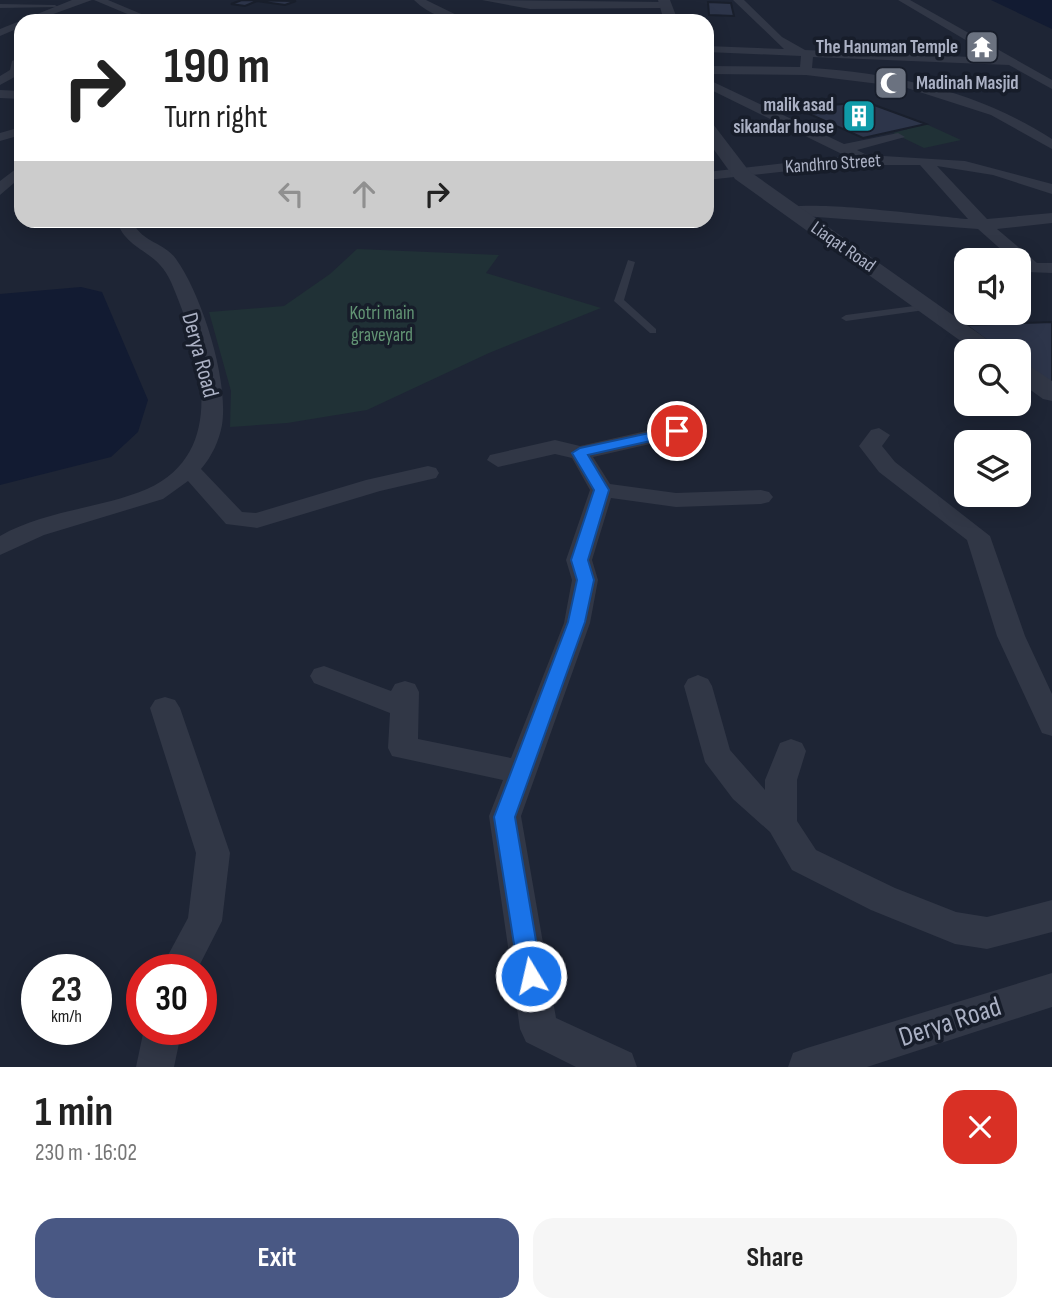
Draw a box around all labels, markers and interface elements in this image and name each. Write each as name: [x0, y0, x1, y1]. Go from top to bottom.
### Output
temple icon: The Hanuman Temple: [963, 28, 1001, 66]
place label: The Hanuman Temple: [816, 36, 958, 59]
text: 190 m: [164, 38, 270, 97]
icon: right: [49, 42, 140, 133]
mosque icon: Madinah Masjid: [872, 64, 910, 102]
place label: Madinah Masjid: [916, 72, 1019, 95]
place label: malik asad sikandar house: [733, 94, 834, 139]
building icon: malik asad sikandar house: [840, 97, 878, 135]
text: Turn right: [164, 98, 268, 137]
street label: Kandhro Street: [784, 149, 882, 179]
icon: left: [272, 175, 310, 213]
icon: ahead: [345, 175, 383, 213]
icon: right: [418, 175, 456, 213]
street label: Liaqat Road: [806, 216, 880, 278]
map controls: [954, 248, 1031, 507]
button: sound: [954, 248, 1031, 325]
park label: Kotri main graveyard: [349, 302, 415, 347]
street label: Derya Road: [175, 309, 225, 401]
button: search: [954, 339, 1031, 416]
pin: [647, 401, 707, 461]
icon: arrive: [658, 412, 696, 450]
button: layers: [954, 430, 1031, 507]
position arrow: [494, 939, 568, 1013]
speed limit sign: 30: [126, 954, 217, 1045]
text: 23: [51, 969, 82, 1012]
street label: Derya Road: [895, 990, 1005, 1054]
text: km/h: [51, 1006, 82, 1027]
text: 1 min: [35, 1087, 113, 1138]
button: close: [943, 1090, 1017, 1164]
text: 230 m · 16:02: [35, 1139, 137, 1167]
button: Exit: [35, 1218, 519, 1298]
button: Share: [533, 1218, 1017, 1298]

